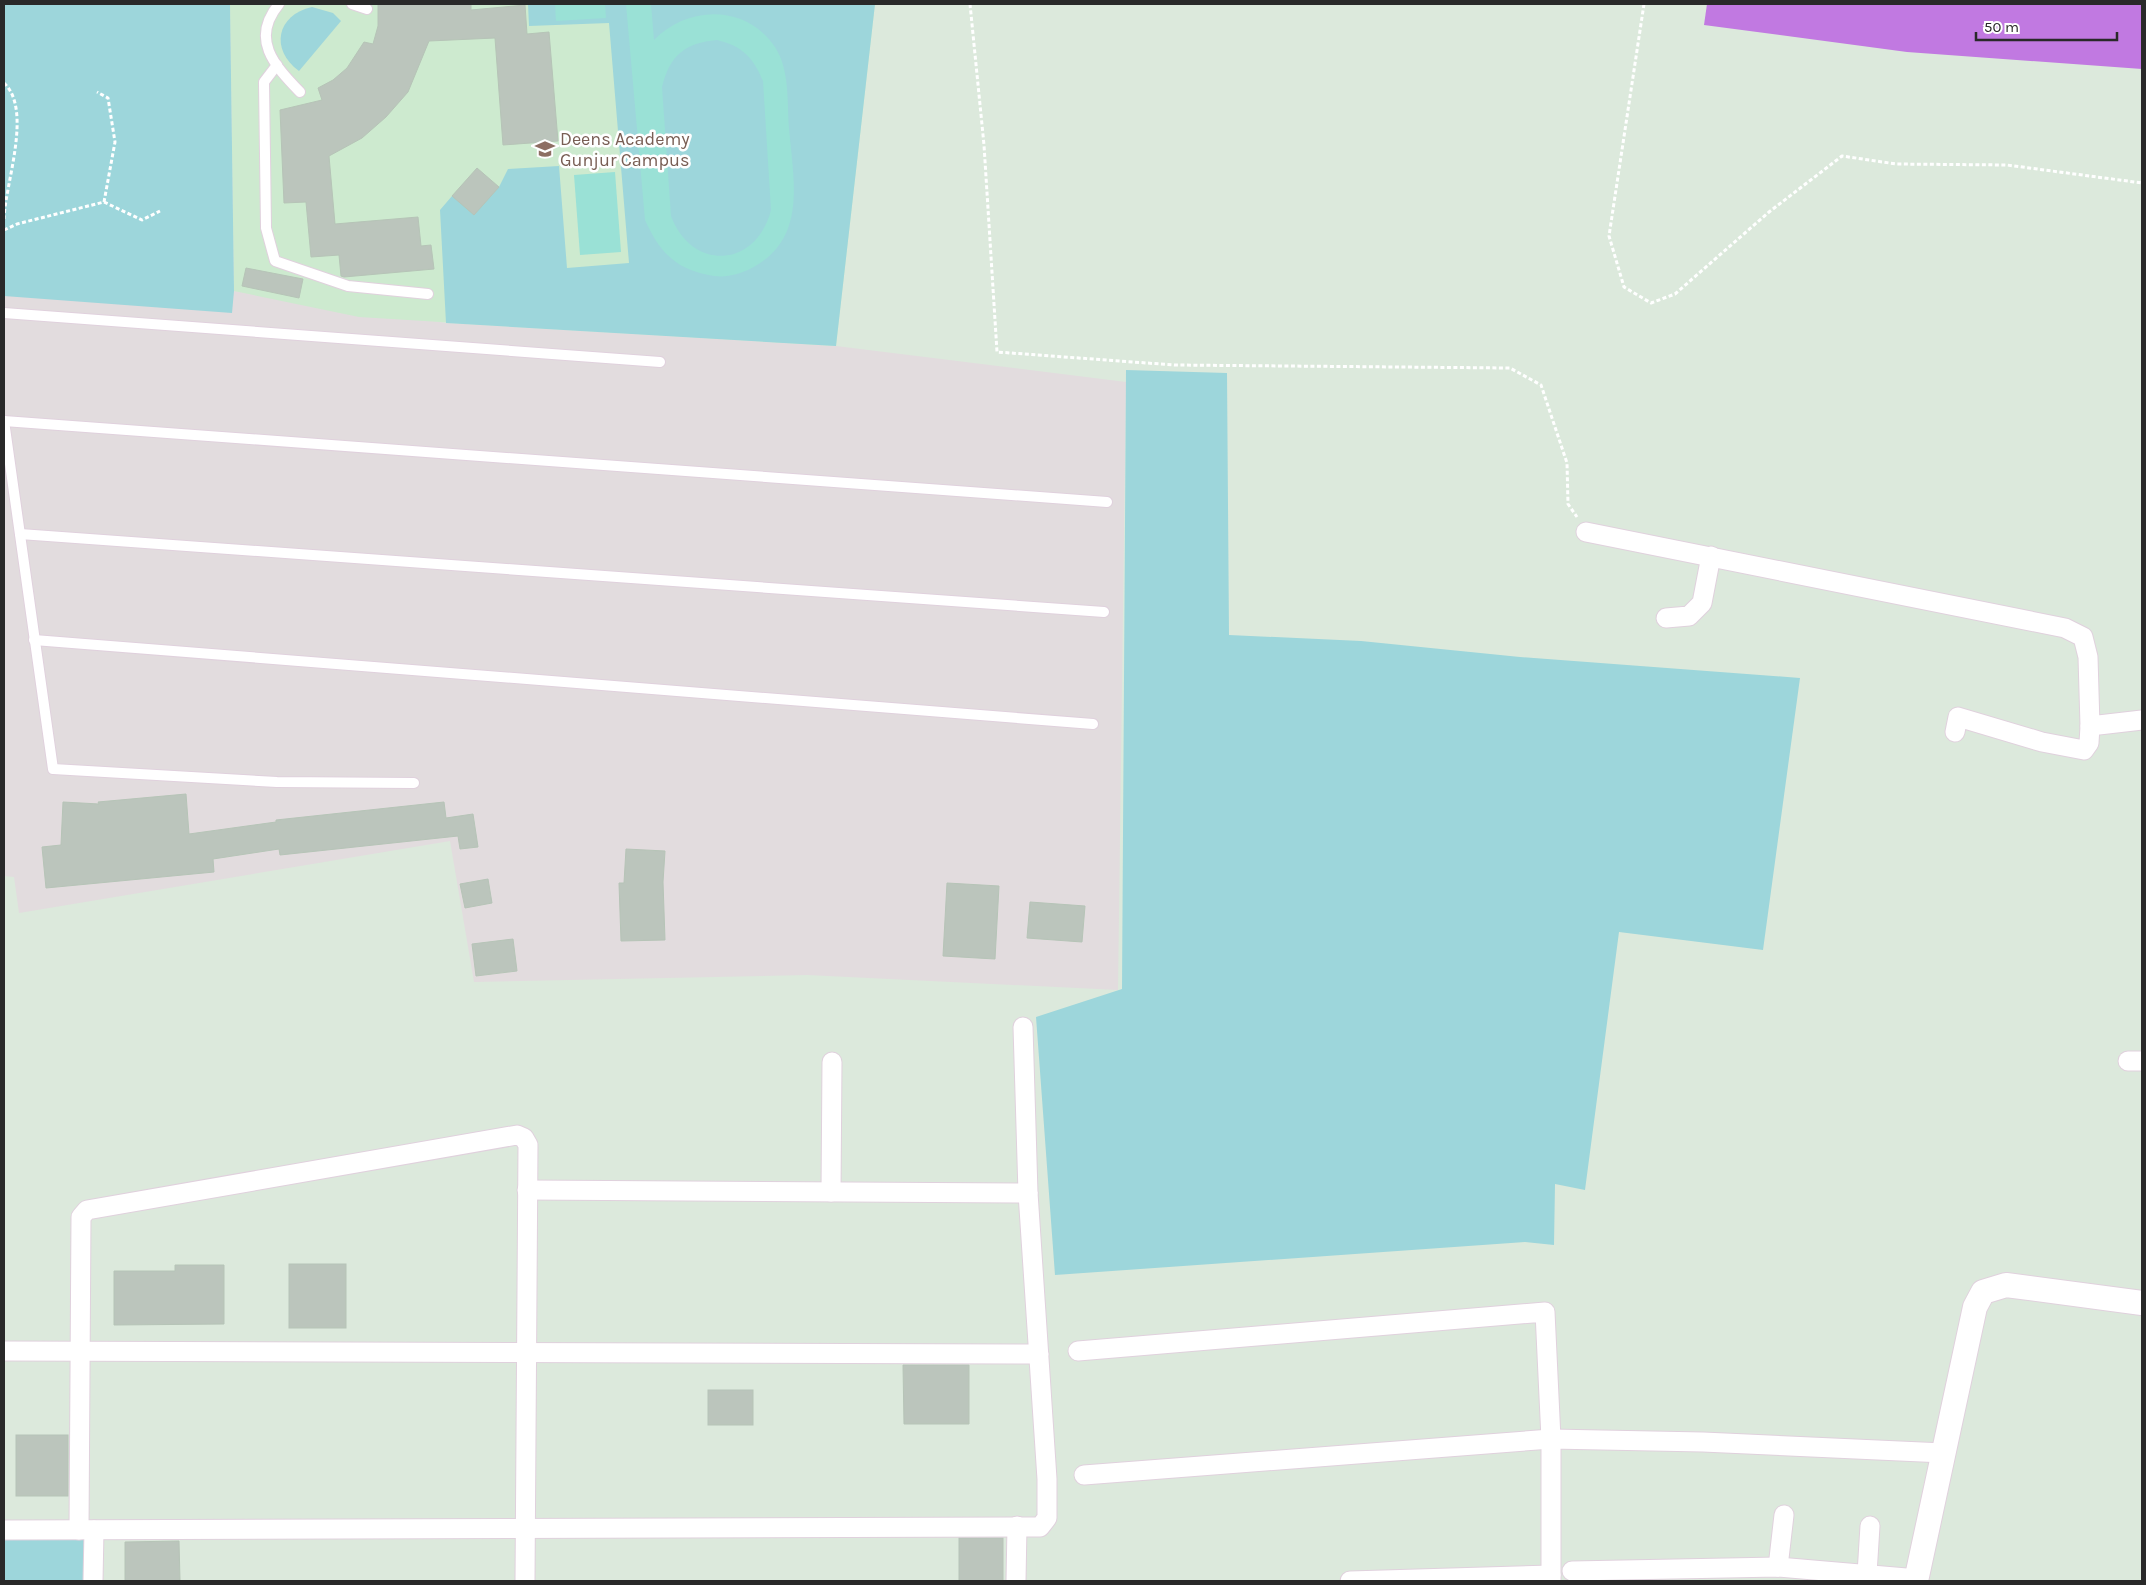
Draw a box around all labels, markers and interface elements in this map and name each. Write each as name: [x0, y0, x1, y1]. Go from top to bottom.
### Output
scale bar: [1976, 10, 2117, 42]
text: 50 m: [1984, 18, 2019, 36]
place label: Deens Academy Gunjur Campus: [560, 128, 690, 171]
school or university icon: Deens Academy Gunjur Campus: [534, 138, 556, 160]

